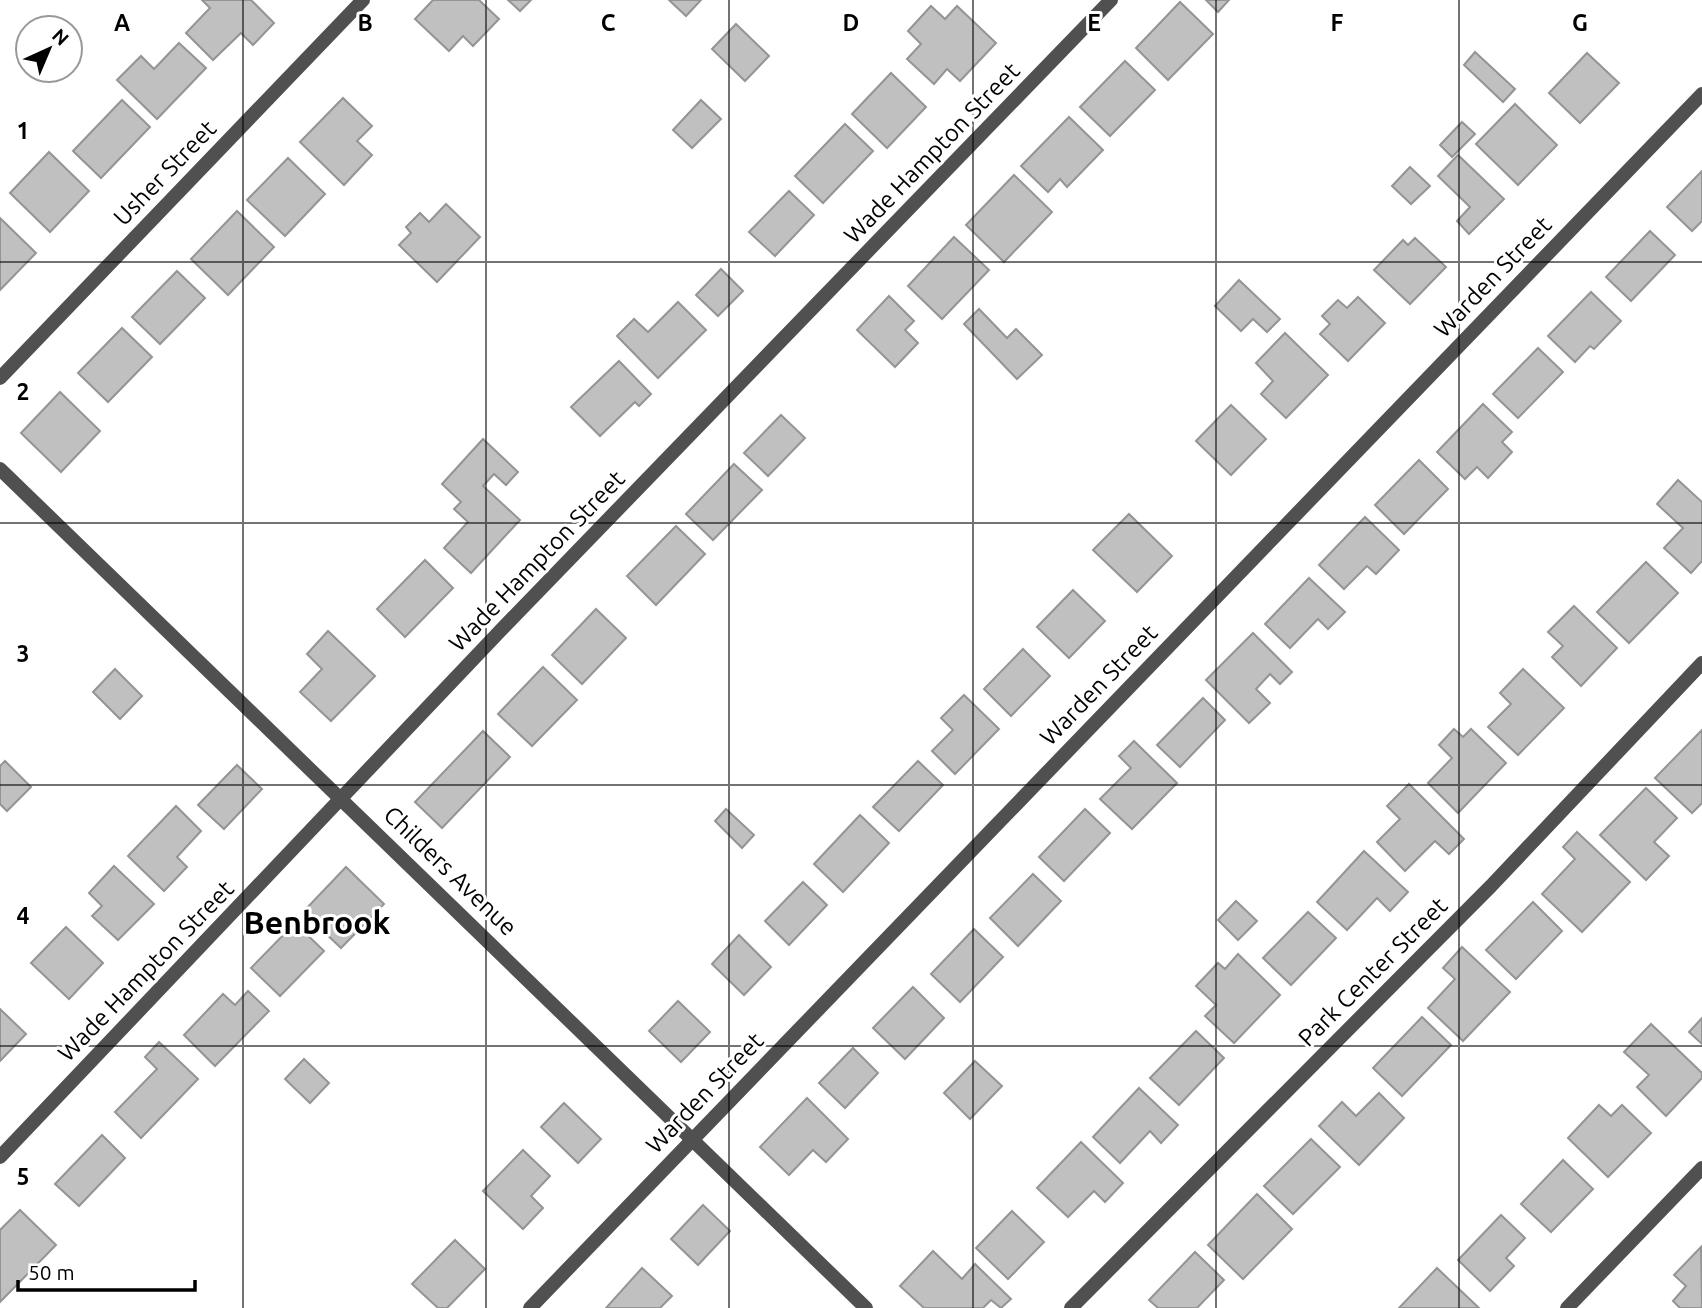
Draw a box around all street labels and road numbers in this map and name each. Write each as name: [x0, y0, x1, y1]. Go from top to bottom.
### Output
street label: Wade Hampton Street: [838, 56, 1025, 248]
street label: Usher Street: [108, 114, 222, 231]
street label: Warden Street: [1429, 211, 1557, 342]
street label: Wade Hampton Street: [443, 464, 630, 656]
street label: Warden Street: [1035, 619, 1163, 750]
street label: Childers Avenue: [378, 801, 522, 941]
street label: Wade Hampton Street: [52, 874, 239, 1066]
street label: Park Center Street: [1293, 891, 1453, 1052]
street label: Warden Street: [641, 1027, 769, 1158]

